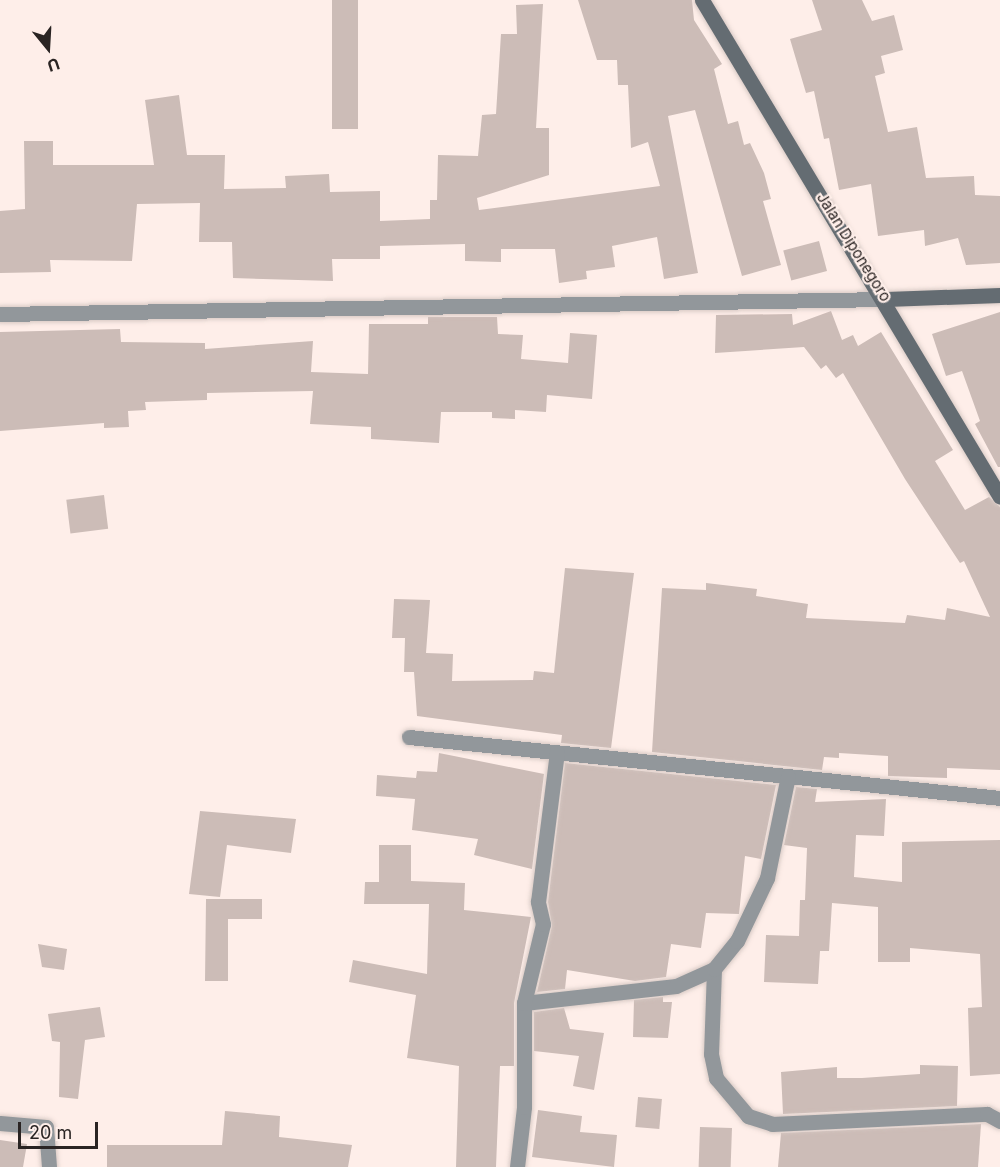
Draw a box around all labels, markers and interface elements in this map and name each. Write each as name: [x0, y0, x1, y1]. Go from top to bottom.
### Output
north arrow: [18, 18, 78, 78]
text: U: [45, 54, 62, 76]
street label: Jalan Diponegoro: [813, 189, 895, 305]
scale bar: [21, 1110, 100, 1148]
text: 20 m: [29, 1122, 72, 1143]

